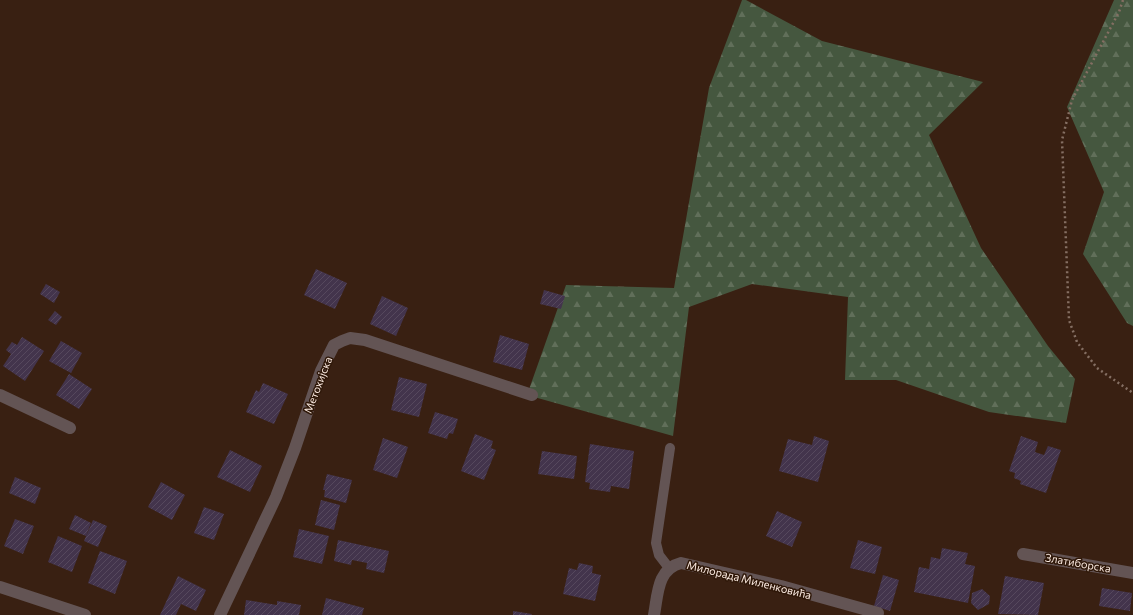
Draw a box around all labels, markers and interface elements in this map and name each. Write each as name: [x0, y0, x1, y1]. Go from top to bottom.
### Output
street label: Метохијска: [301, 355, 334, 415]
street label: Златиборска: [1044, 550, 1112, 575]
street label: Милорада Миленковића: [686, 558, 813, 601]

